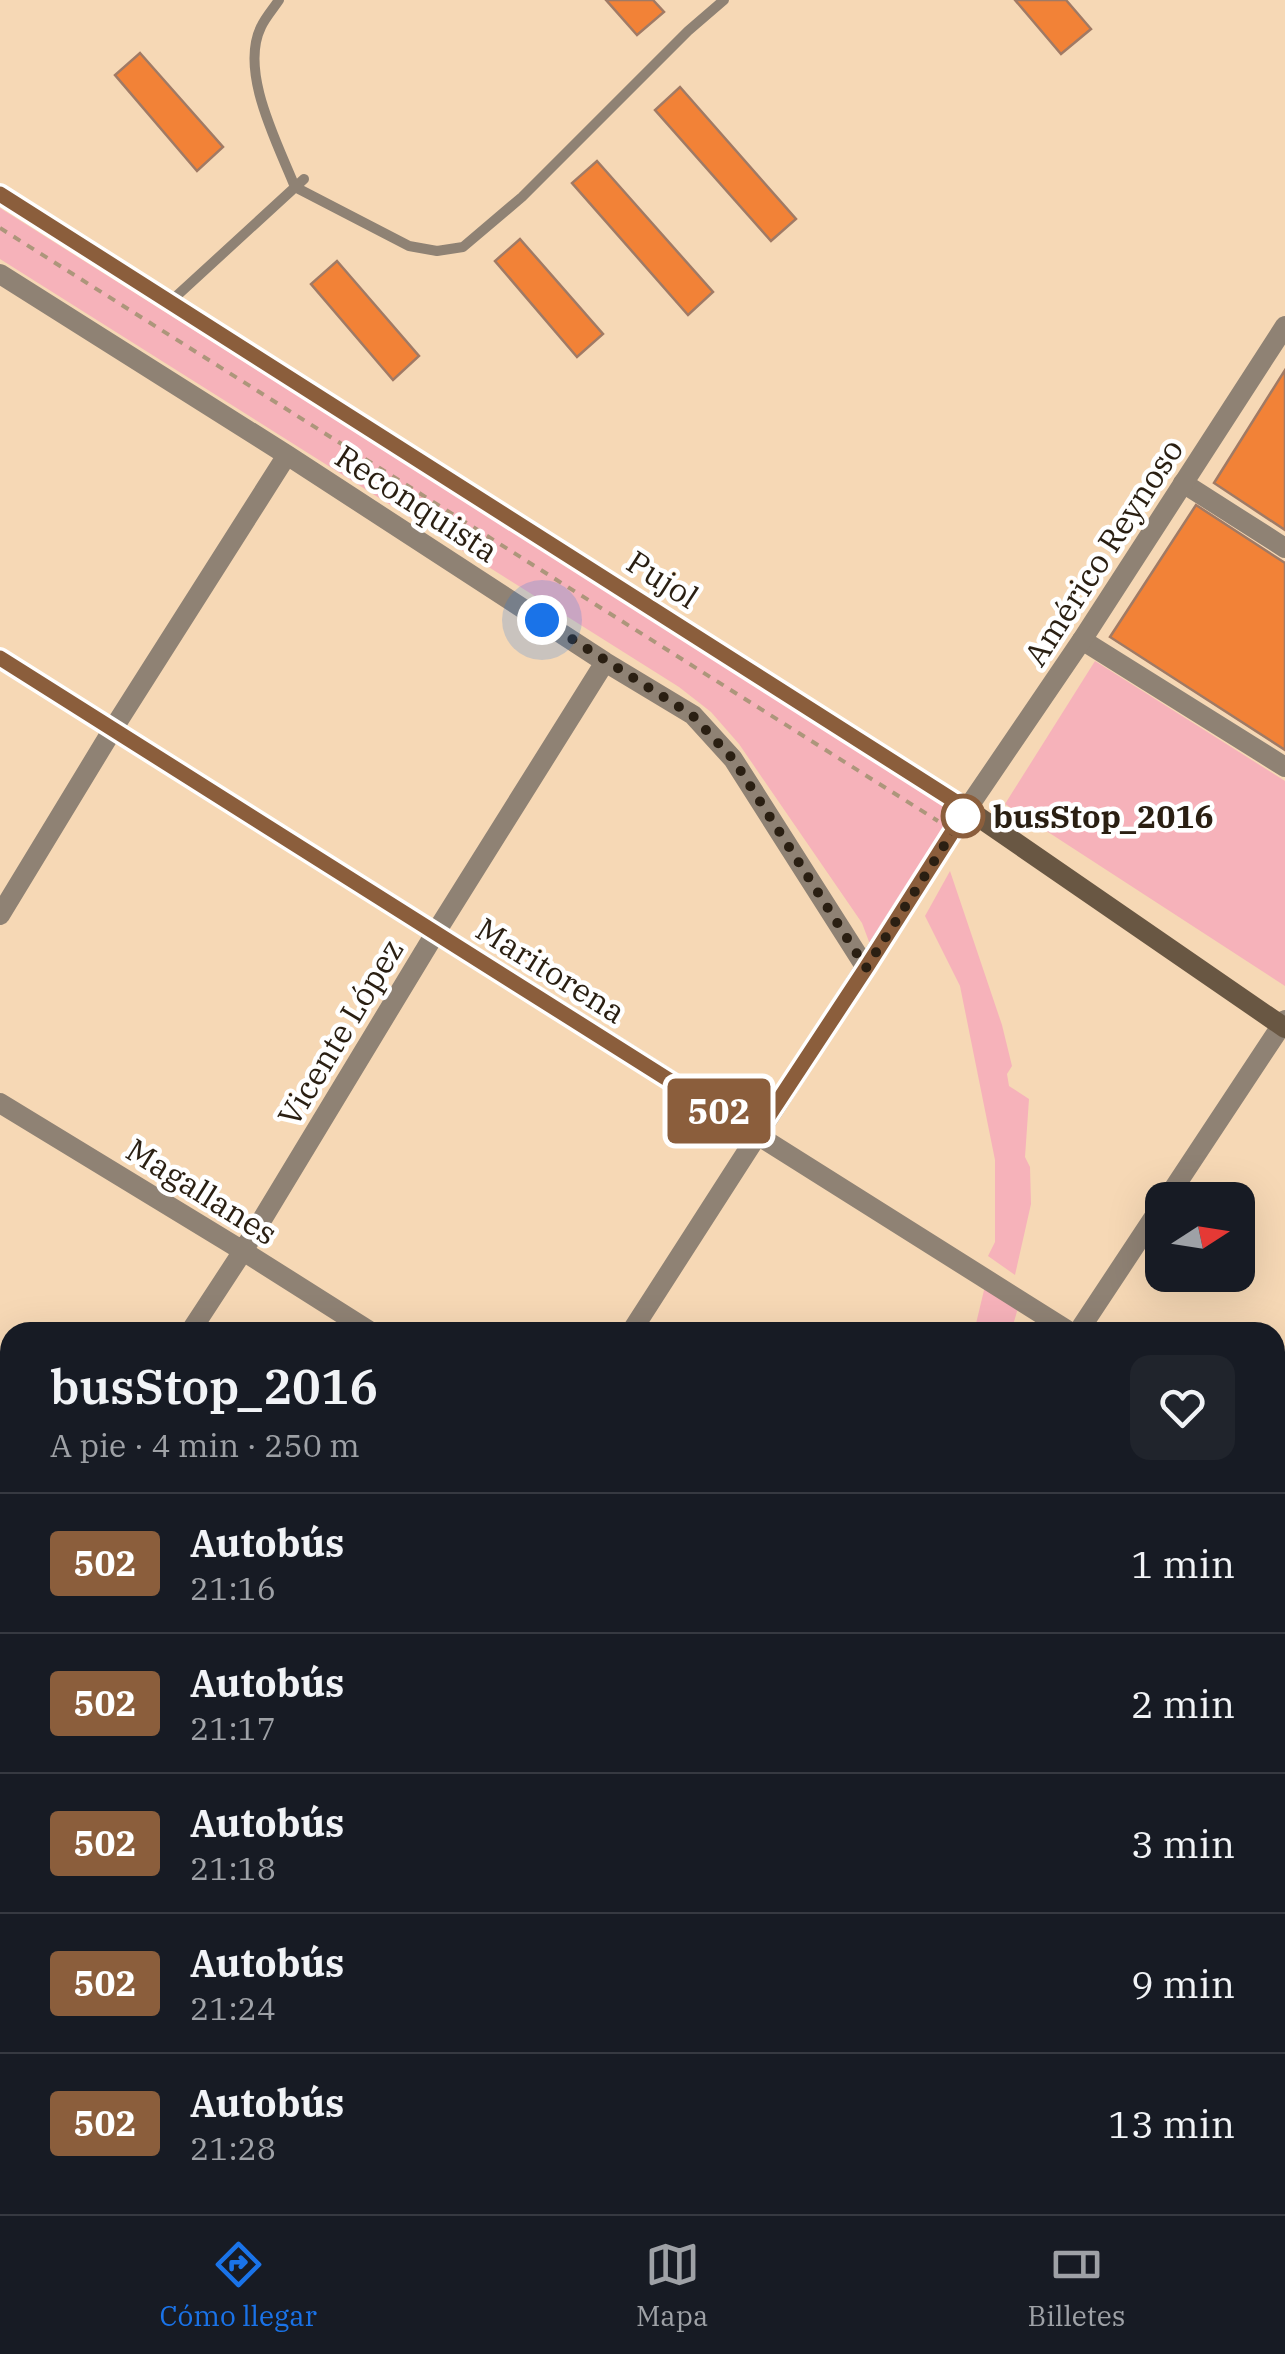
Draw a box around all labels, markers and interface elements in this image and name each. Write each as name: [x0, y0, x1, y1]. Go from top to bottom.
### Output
street label: Américo Reynoso: [1014, 430, 1192, 674]
street label: Reconquista: [328, 435, 506, 571]
street label: Pujol: [619, 540, 707, 618]
your location: [517, 595, 567, 645]
marker: busStop_2016: [942, 795, 984, 837]
place label: busStop_2016: [993, 795, 1214, 837]
street label: Maritorena: [469, 908, 633, 1032]
street label: Vicente López: [268, 931, 412, 1133]
line badge: 502: [662, 1078, 776, 1144]
text: 502: [687, 1088, 751, 1134]
street label: Magallanes: [119, 1128, 285, 1254]
north arrow: [1145, 1182, 1255, 1292]
map controls: [1145, 1182, 1255, 1292]
text: busStop_2016: [50, 1355, 378, 1417]
button: heart: [1130, 1355, 1235, 1460]
text: A pie · 4 min · 250 m: [50, 1424, 360, 1466]
text: Autobús: [190, 1518, 344, 1567]
text: 1 min: [1131, 1539, 1235, 1588]
text: 502: [73, 1540, 137, 1586]
text: 21:16: [190, 1567, 276, 1609]
text: Autobús: [190, 1658, 344, 1707]
text: 2 min: [1131, 1679, 1235, 1728]
text: 502: [73, 1680, 137, 1726]
text: 21:17: [190, 1707, 276, 1749]
text: Autobús: [190, 1798, 344, 1847]
text: 3 min: [1131, 1819, 1235, 1868]
text: 502: [73, 1820, 137, 1866]
text: 21:18: [190, 1847, 276, 1889]
text: Autobús: [190, 1938, 344, 1987]
text: 9 min: [1131, 1959, 1235, 2008]
text: 502: [73, 1960, 137, 2006]
text: 21:24: [190, 1987, 276, 2029]
text: Autobús: [190, 2078, 344, 2127]
text: 13 min: [1108, 2099, 1235, 2148]
text: 502: [73, 2100, 137, 2146]
text: 21:28: [190, 2127, 276, 2169]
tab: Cómo llegar: [160, 2237, 317, 2334]
tab: Mapa: [636, 2237, 708, 2334]
tab: Billetes: [1027, 2237, 1125, 2334]

